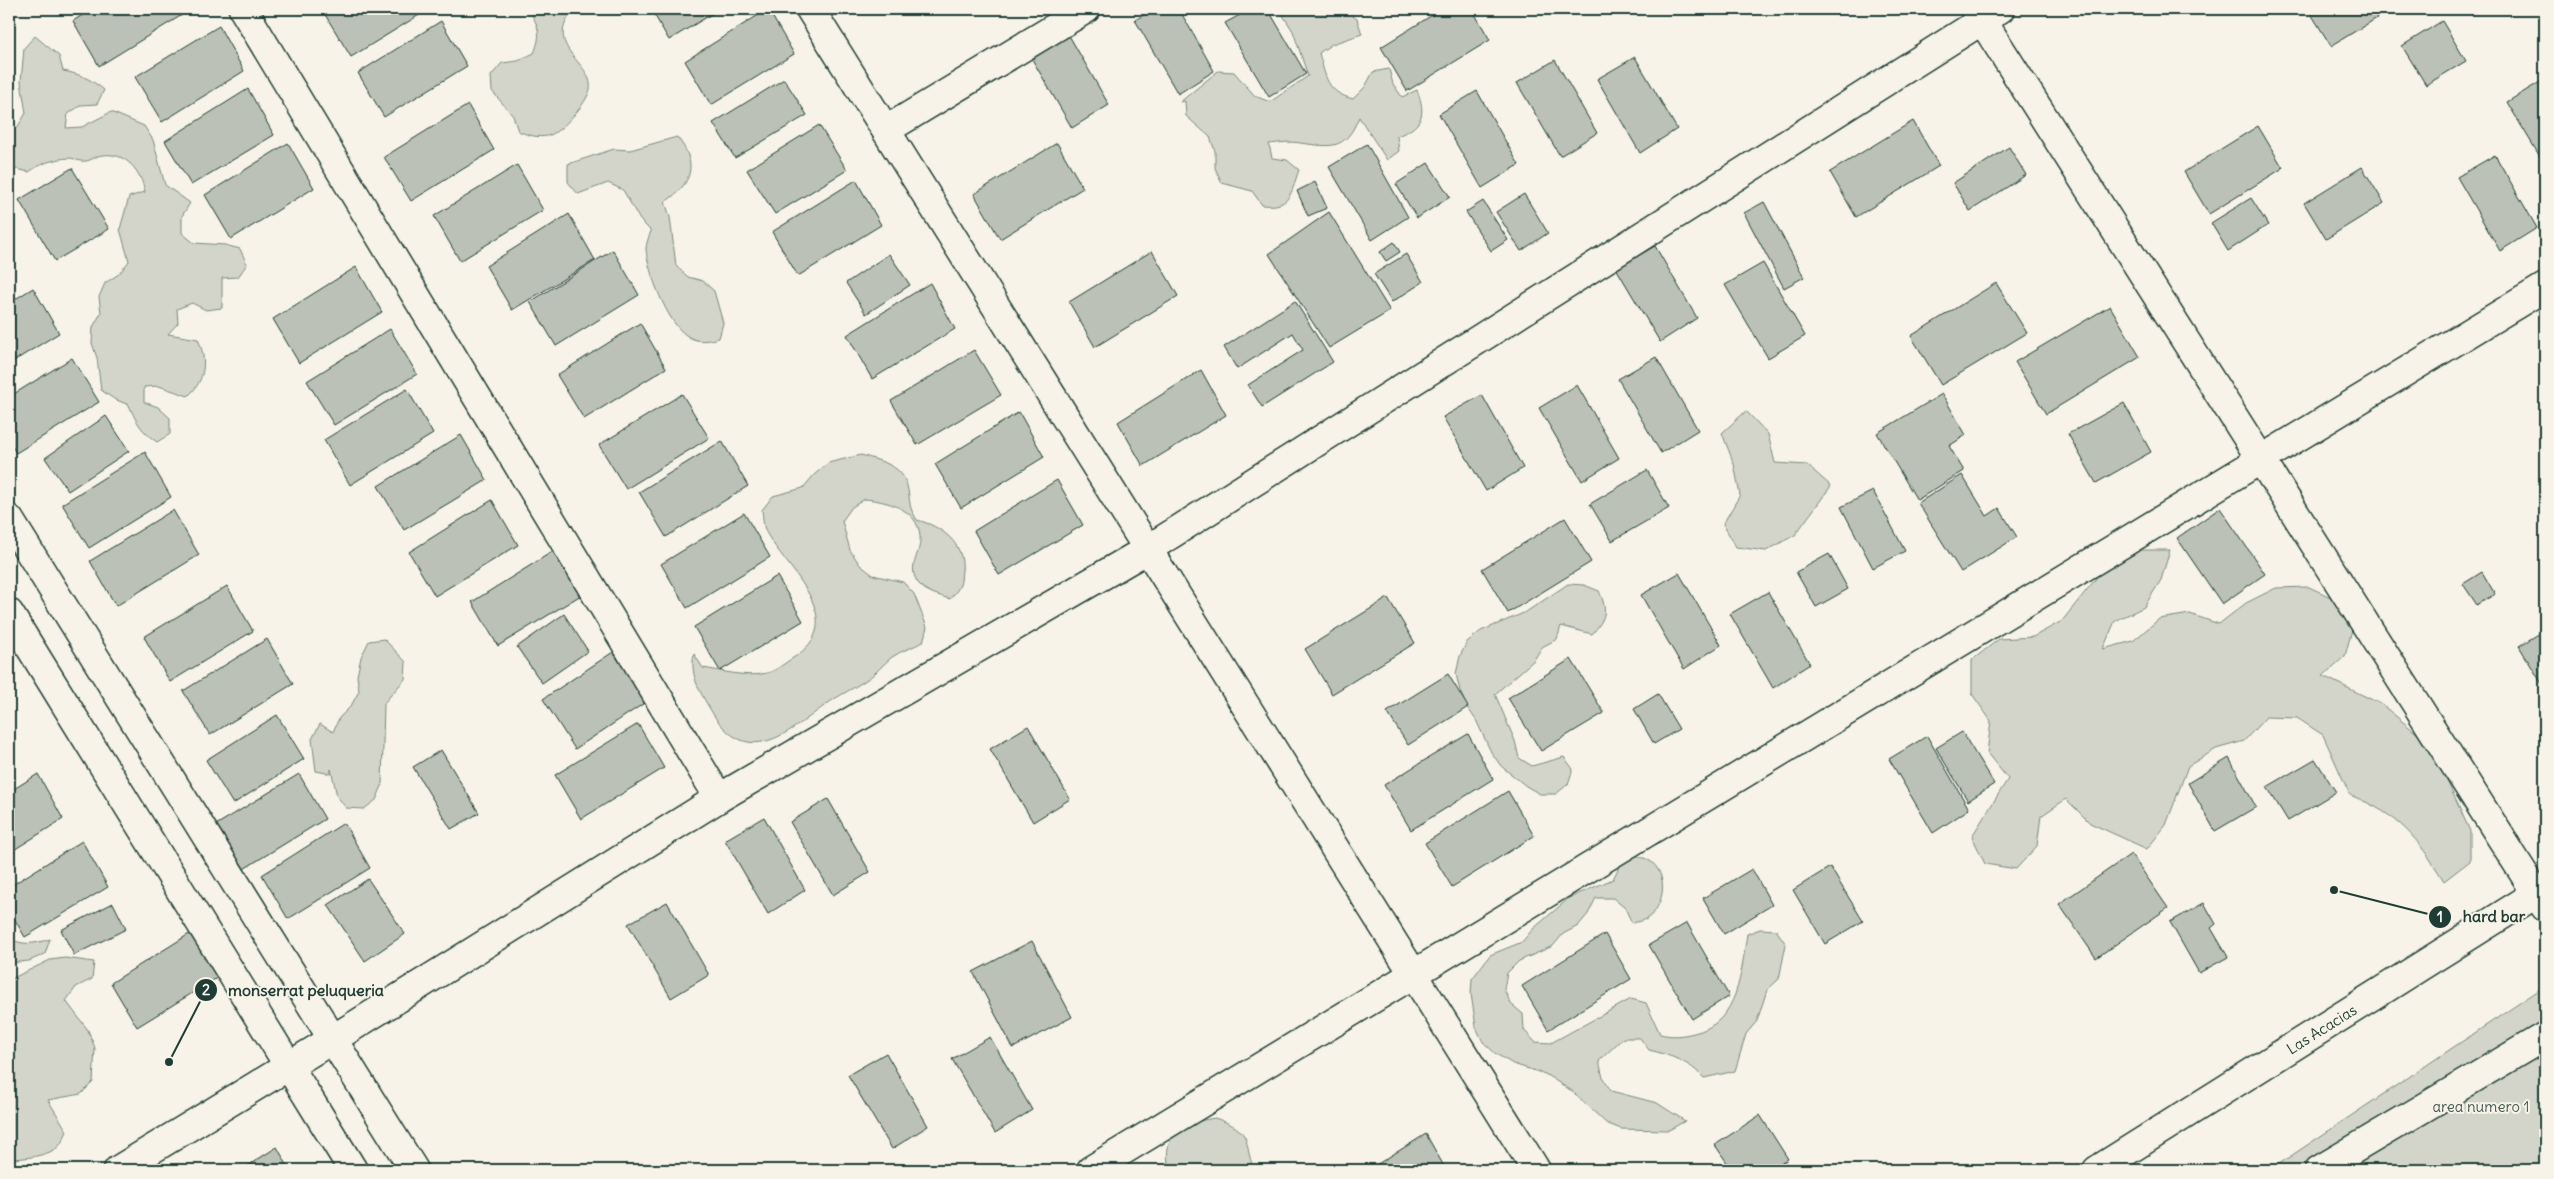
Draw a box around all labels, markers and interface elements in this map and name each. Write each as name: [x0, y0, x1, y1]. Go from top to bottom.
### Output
callout: hard bar: [2428, 901, 2535, 932]
text: hard bar: [2463, 906, 2526, 926]
text: 1: [2437, 907, 2443, 926]
callout: monserrat peluqueria: [193, 975, 394, 1006]
text: 2: [202, 980, 210, 999]
text: monserrat peluqueria: [228, 980, 384, 1001]
street label: Las Acacias: [2283, 1000, 2360, 1058]
park label: area numero 1: [2432, 1097, 2530, 1116]

